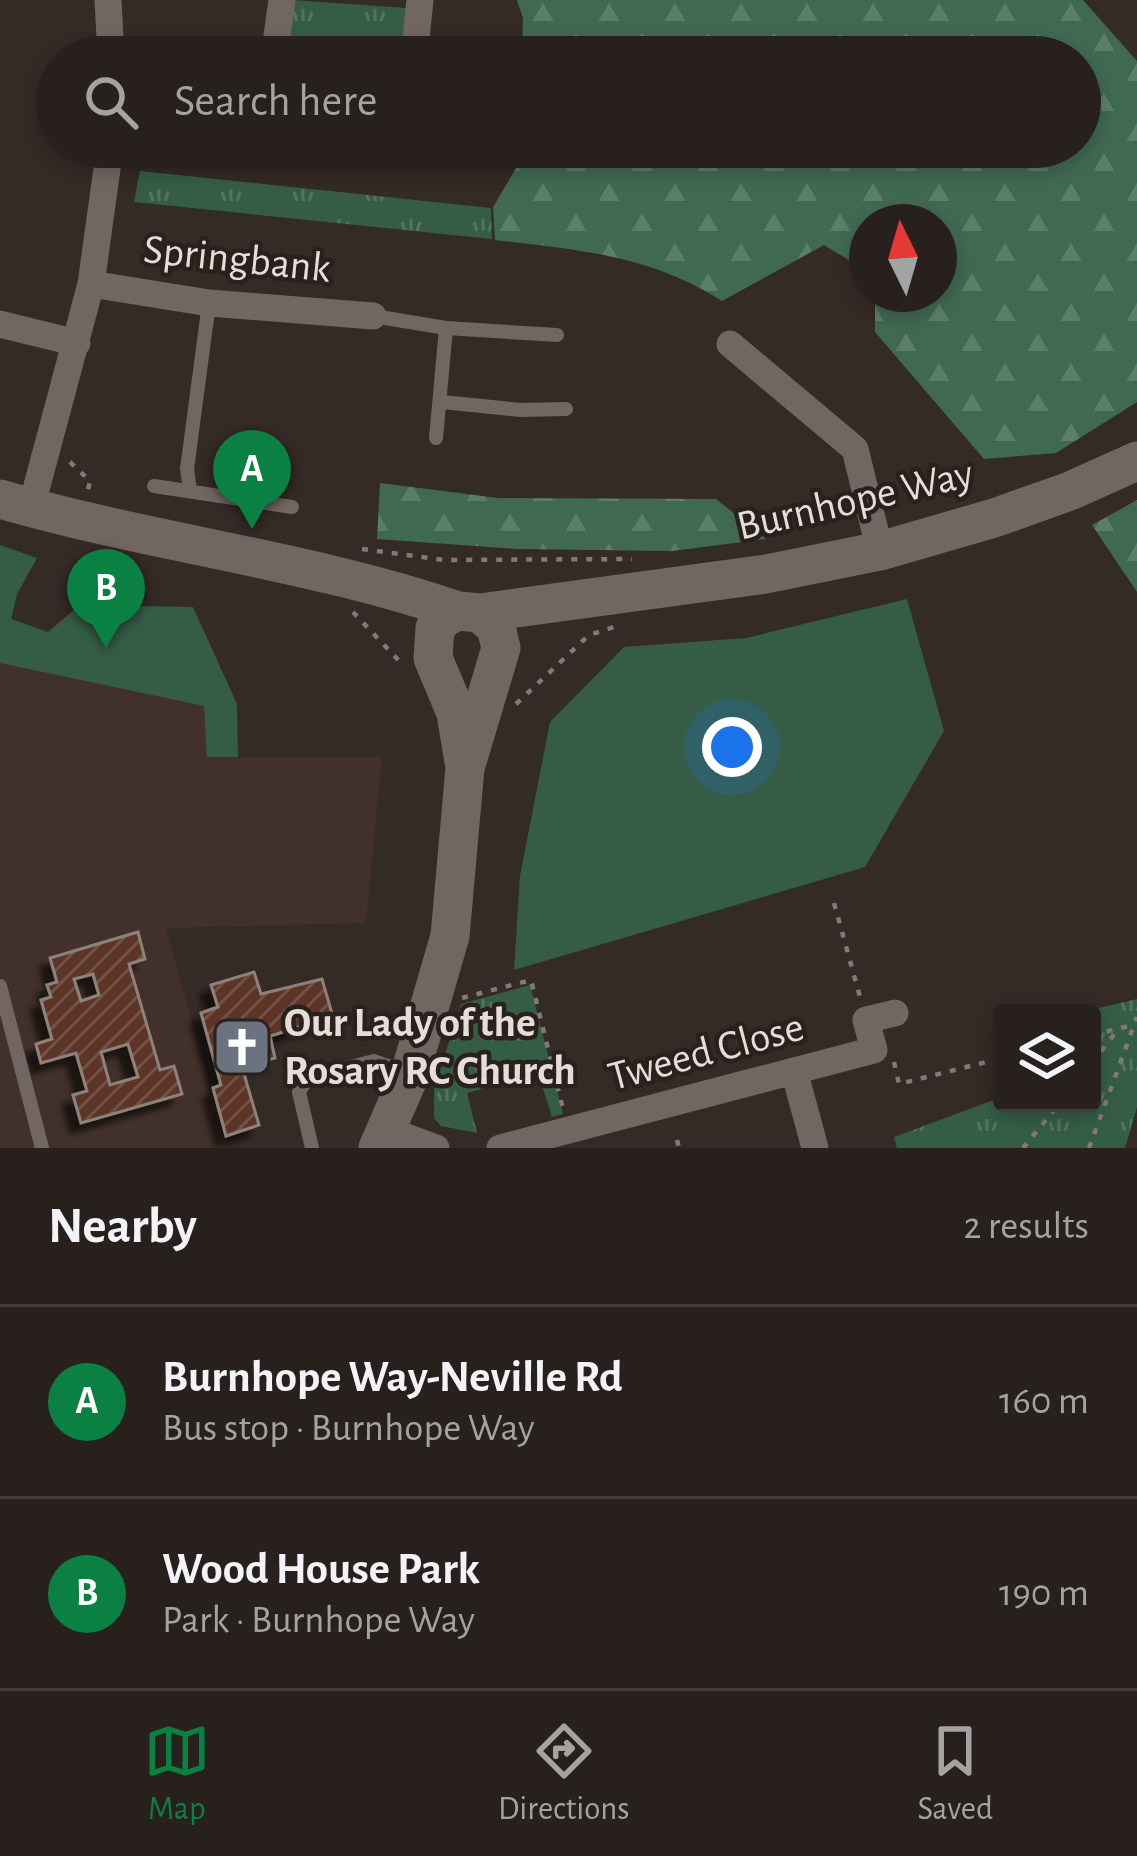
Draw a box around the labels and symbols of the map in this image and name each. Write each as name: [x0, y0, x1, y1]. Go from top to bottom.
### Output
north arrow: [849, 204, 957, 312]
street label: Springbank: [141, 228, 333, 290]
pin: A: [213, 430, 291, 529]
street label: Burnhope Way: [733, 452, 977, 548]
pin: B: [67, 549, 145, 648]
your location: [702, 717, 762, 777]
place label: Our Lady of the Rosary RC Church: [284, 1002, 576, 1092]
street label: Tweed Close: [604, 1006, 808, 1098]
church icon: Our Lady of the Rosary RC Church: [211, 1016, 273, 1078]

